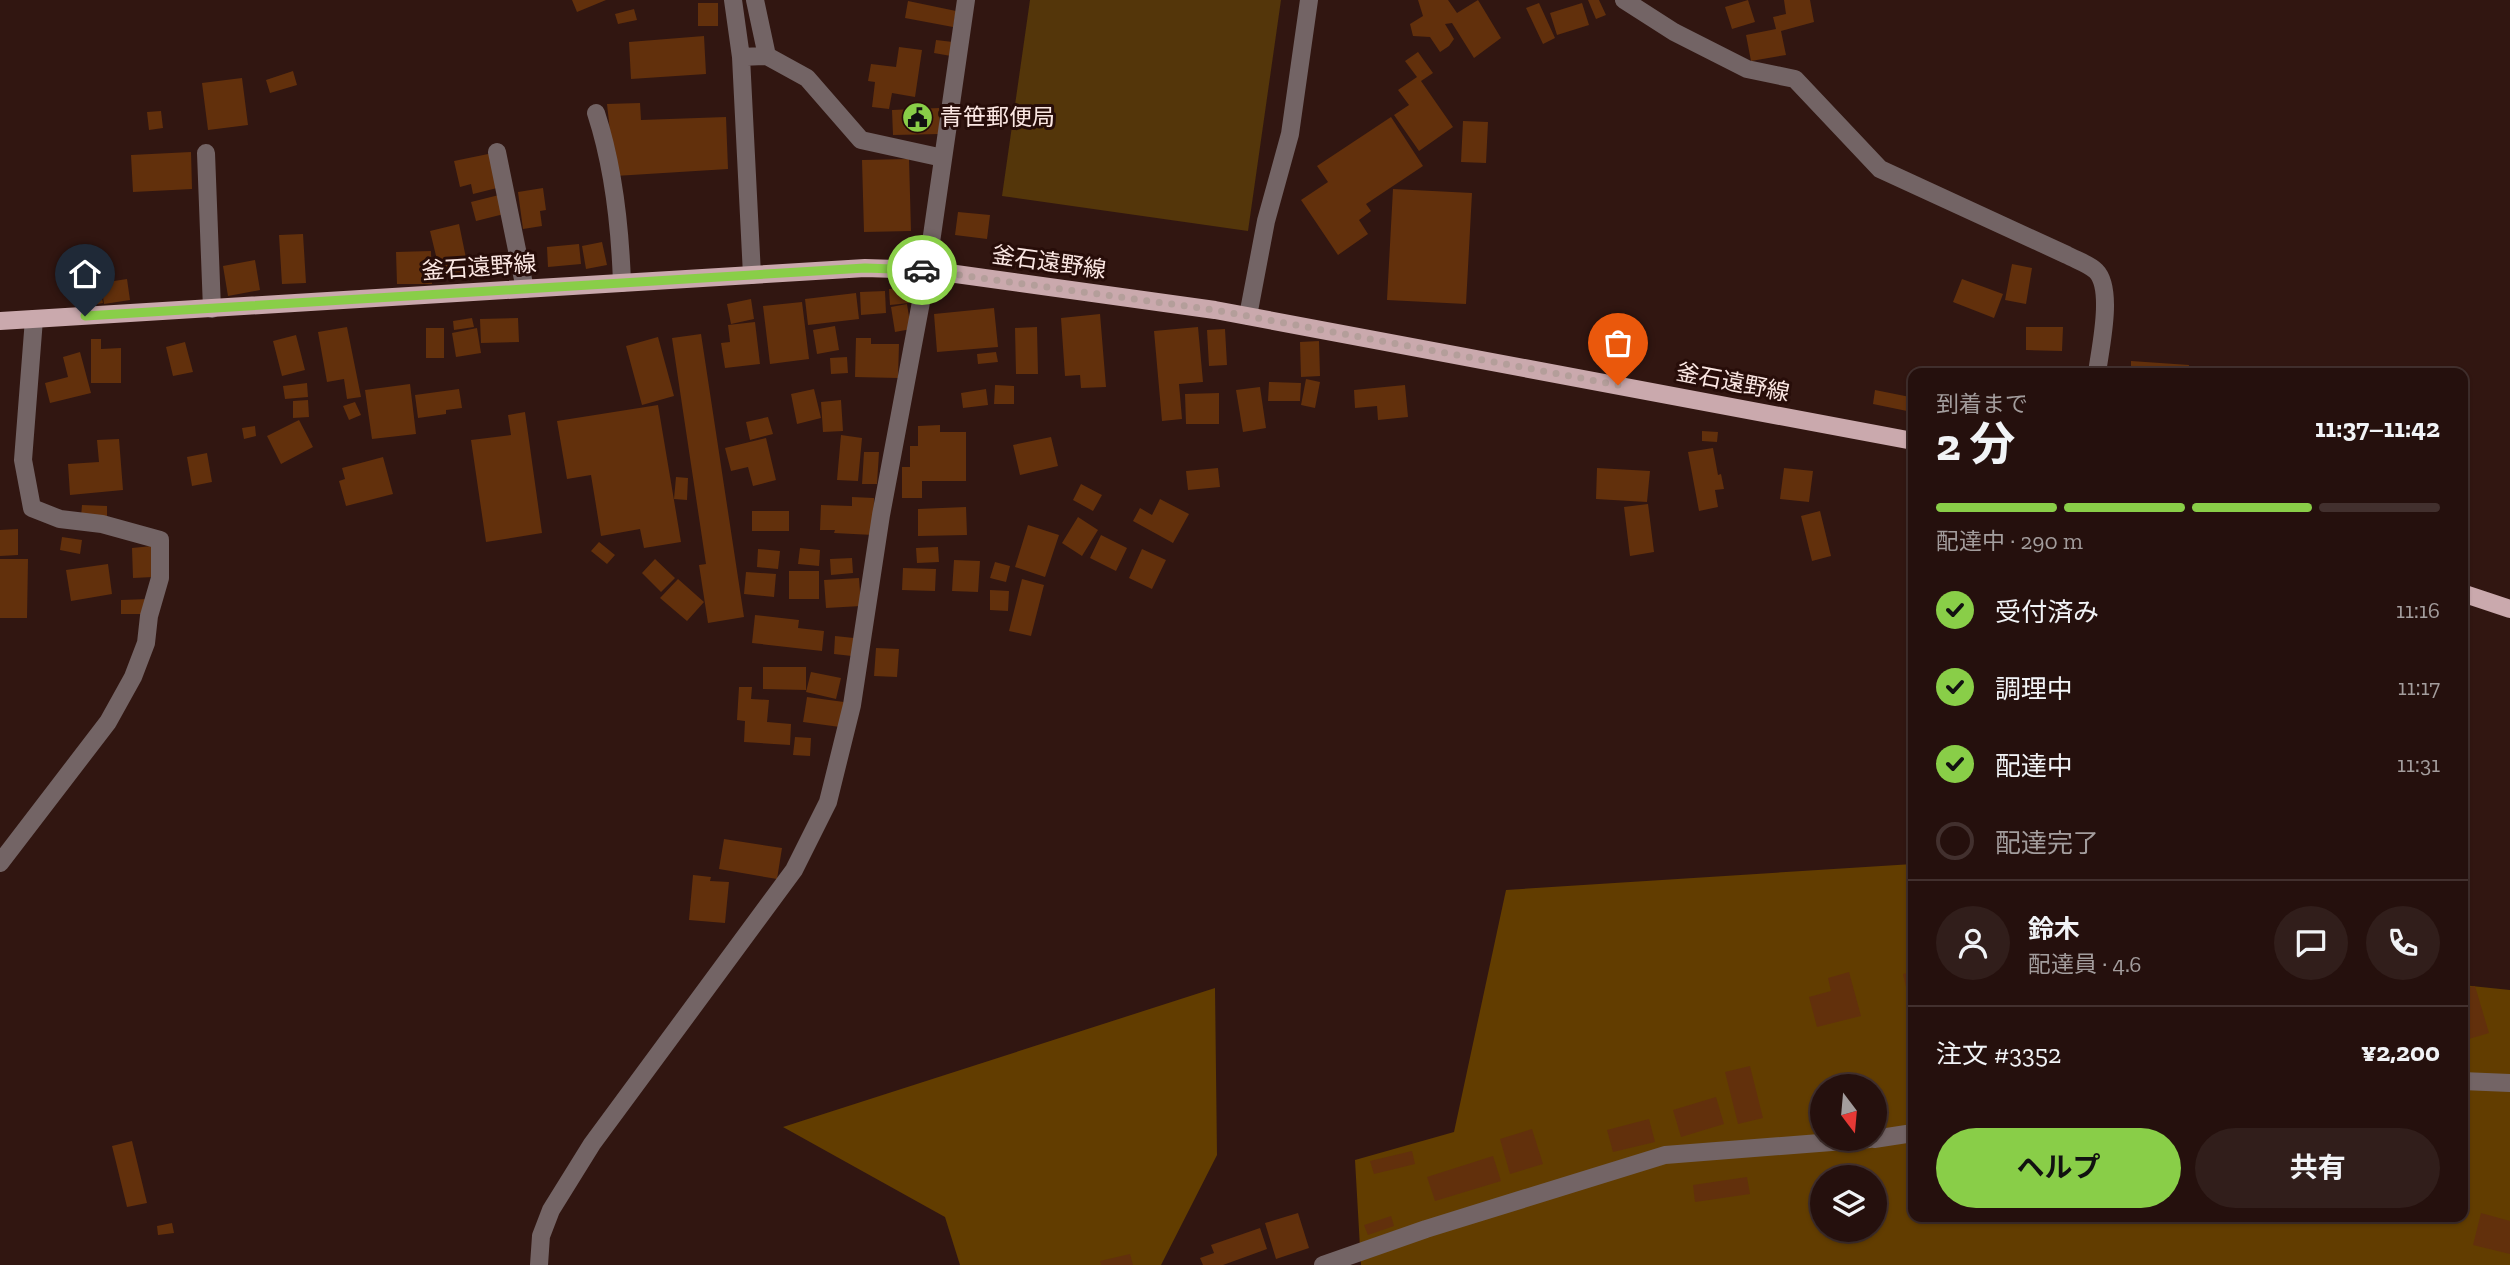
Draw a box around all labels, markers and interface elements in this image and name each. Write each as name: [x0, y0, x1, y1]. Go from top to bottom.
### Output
public building icon: 青笹郵便局: [900, 100, 934, 134]
place label: 青笹郵便局: [940, 103, 1055, 131]
courier: [887, 235, 957, 305]
street label: 釜石遠野線: [990, 240, 1108, 284]
pin: [55, 244, 115, 316]
street label: 釜石遠野線: [421, 249, 537, 285]
icon: car: [903, 251, 941, 289]
icon: home: [66, 255, 104, 293]
pin: [1588, 313, 1648, 385]
icon: bag: [1599, 324, 1637, 362]
street label: 釜石遠野線: [1674, 357, 1792, 407]
text: 到着まで: [1936, 390, 2028, 418]
text: 11:37–11:42: [2315, 412, 2440, 444]
text: 2 分: [1936, 417, 2015, 472]
text: 配達中 · 290 m: [1936, 527, 2083, 555]
icon: check: [1936, 591, 1974, 629]
text: 受付済み: [1995, 596, 2099, 628]
text: 11:16: [2396, 596, 2440, 624]
icon: check: [1936, 668, 1974, 706]
text: 調理中: [1995, 673, 2073, 705]
text: 11:17: [2398, 673, 2440, 701]
icon: check: [1936, 745, 1974, 783]
text: 配達中: [1995, 750, 2073, 782]
text: 11:31: [2397, 750, 2440, 778]
text: 配達完了: [1995, 827, 2099, 859]
button: person: [1936, 906, 2010, 980]
button: chat: [2274, 906, 2348, 980]
button: phone: [2366, 906, 2440, 980]
text: 鈴木: [2028, 913, 2080, 945]
text: 配達員 · 4.6: [2028, 950, 2142, 978]
text: ¥2,200: [2361, 1036, 2440, 1068]
text: 注文 #3352: [1936, 1038, 2061, 1070]
north arrow: [1810, 1074, 1886, 1152]
map controls: [1810, 1074, 1887, 1242]
button: ヘルプ: [1936, 1128, 2181, 1208]
button: 共有: [2195, 1128, 2440, 1208]
button: layers: [1810, 1165, 1887, 1242]

